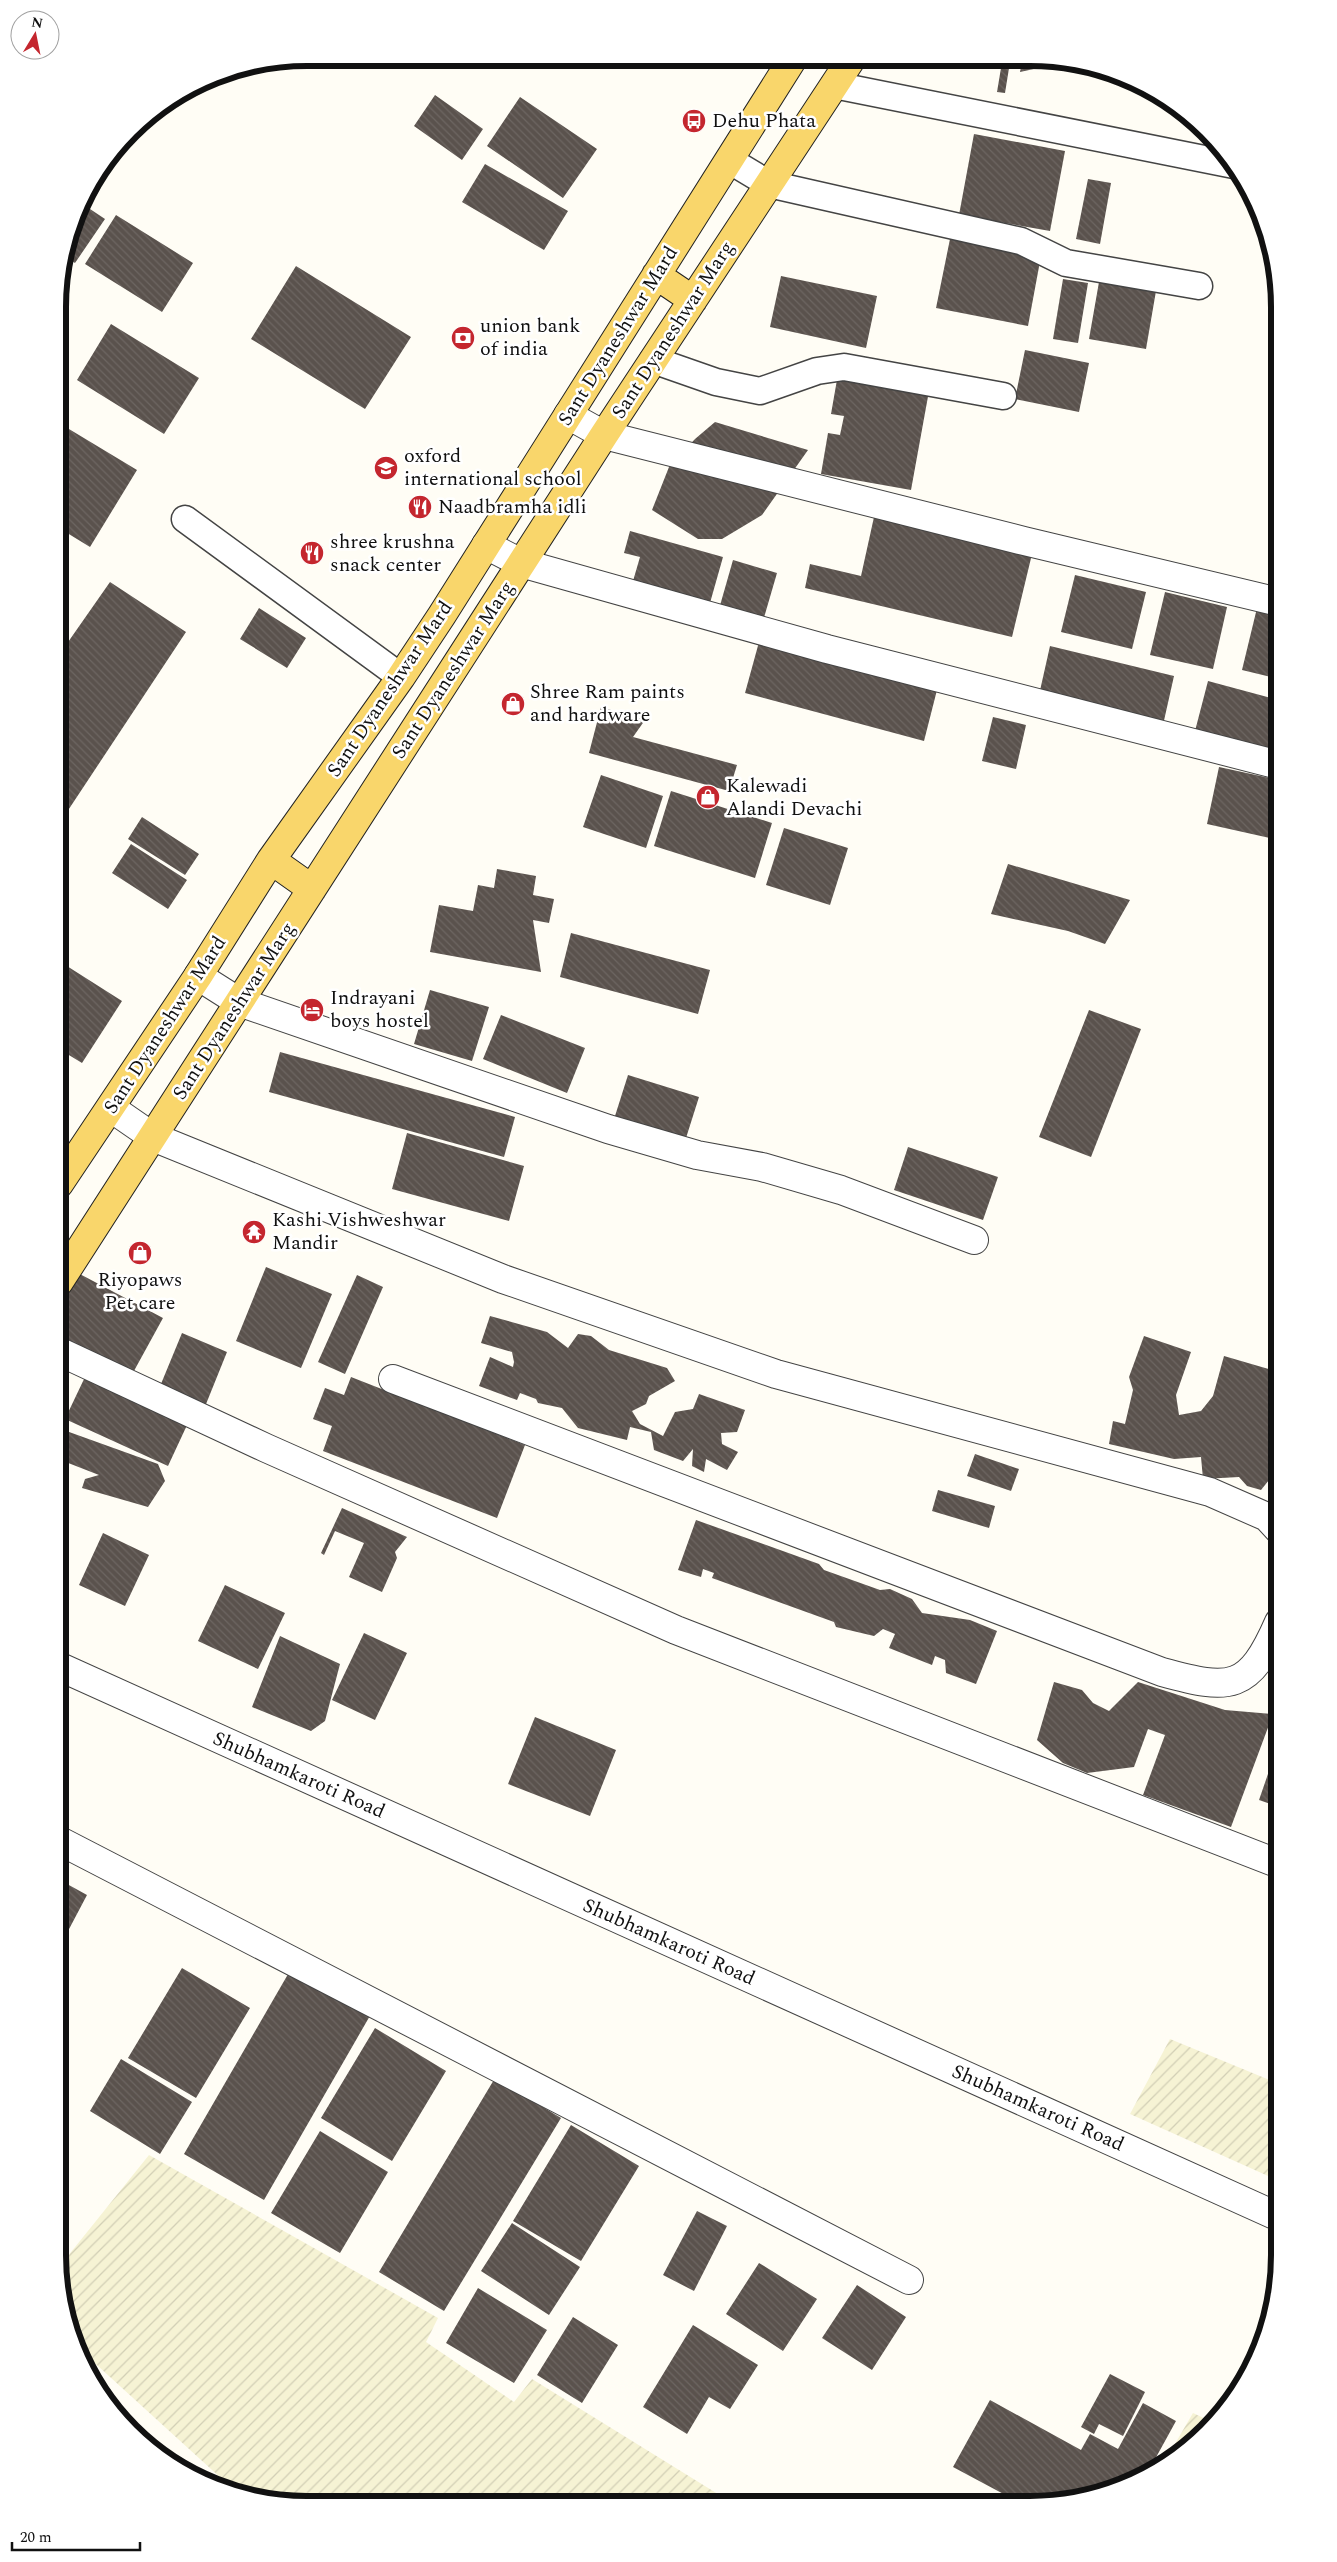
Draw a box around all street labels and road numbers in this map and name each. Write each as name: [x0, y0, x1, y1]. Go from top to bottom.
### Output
street label: Sant Dyaneshwar Marg: [604, 235, 742, 425]
street label: Sant Dyaneshwar Mard: [550, 240, 686, 432]
street label: Sant Dyaneshwar Marg: [384, 575, 522, 765]
street label: Sant Dyaneshwar Mard: [320, 595, 460, 783]
street label: Sant Dyaneshwar Marg: [165, 916, 303, 1106]
street label: Sant Dyaneshwar Mard: [96, 930, 234, 1120]
street label: Shubhamkaroti Road: [208, 1723, 390, 1827]
street label: Shubhamkaroti Road: [578, 1890, 760, 1994]
street label: Shubhamkaroti Road: [947, 2056, 1129, 2160]

